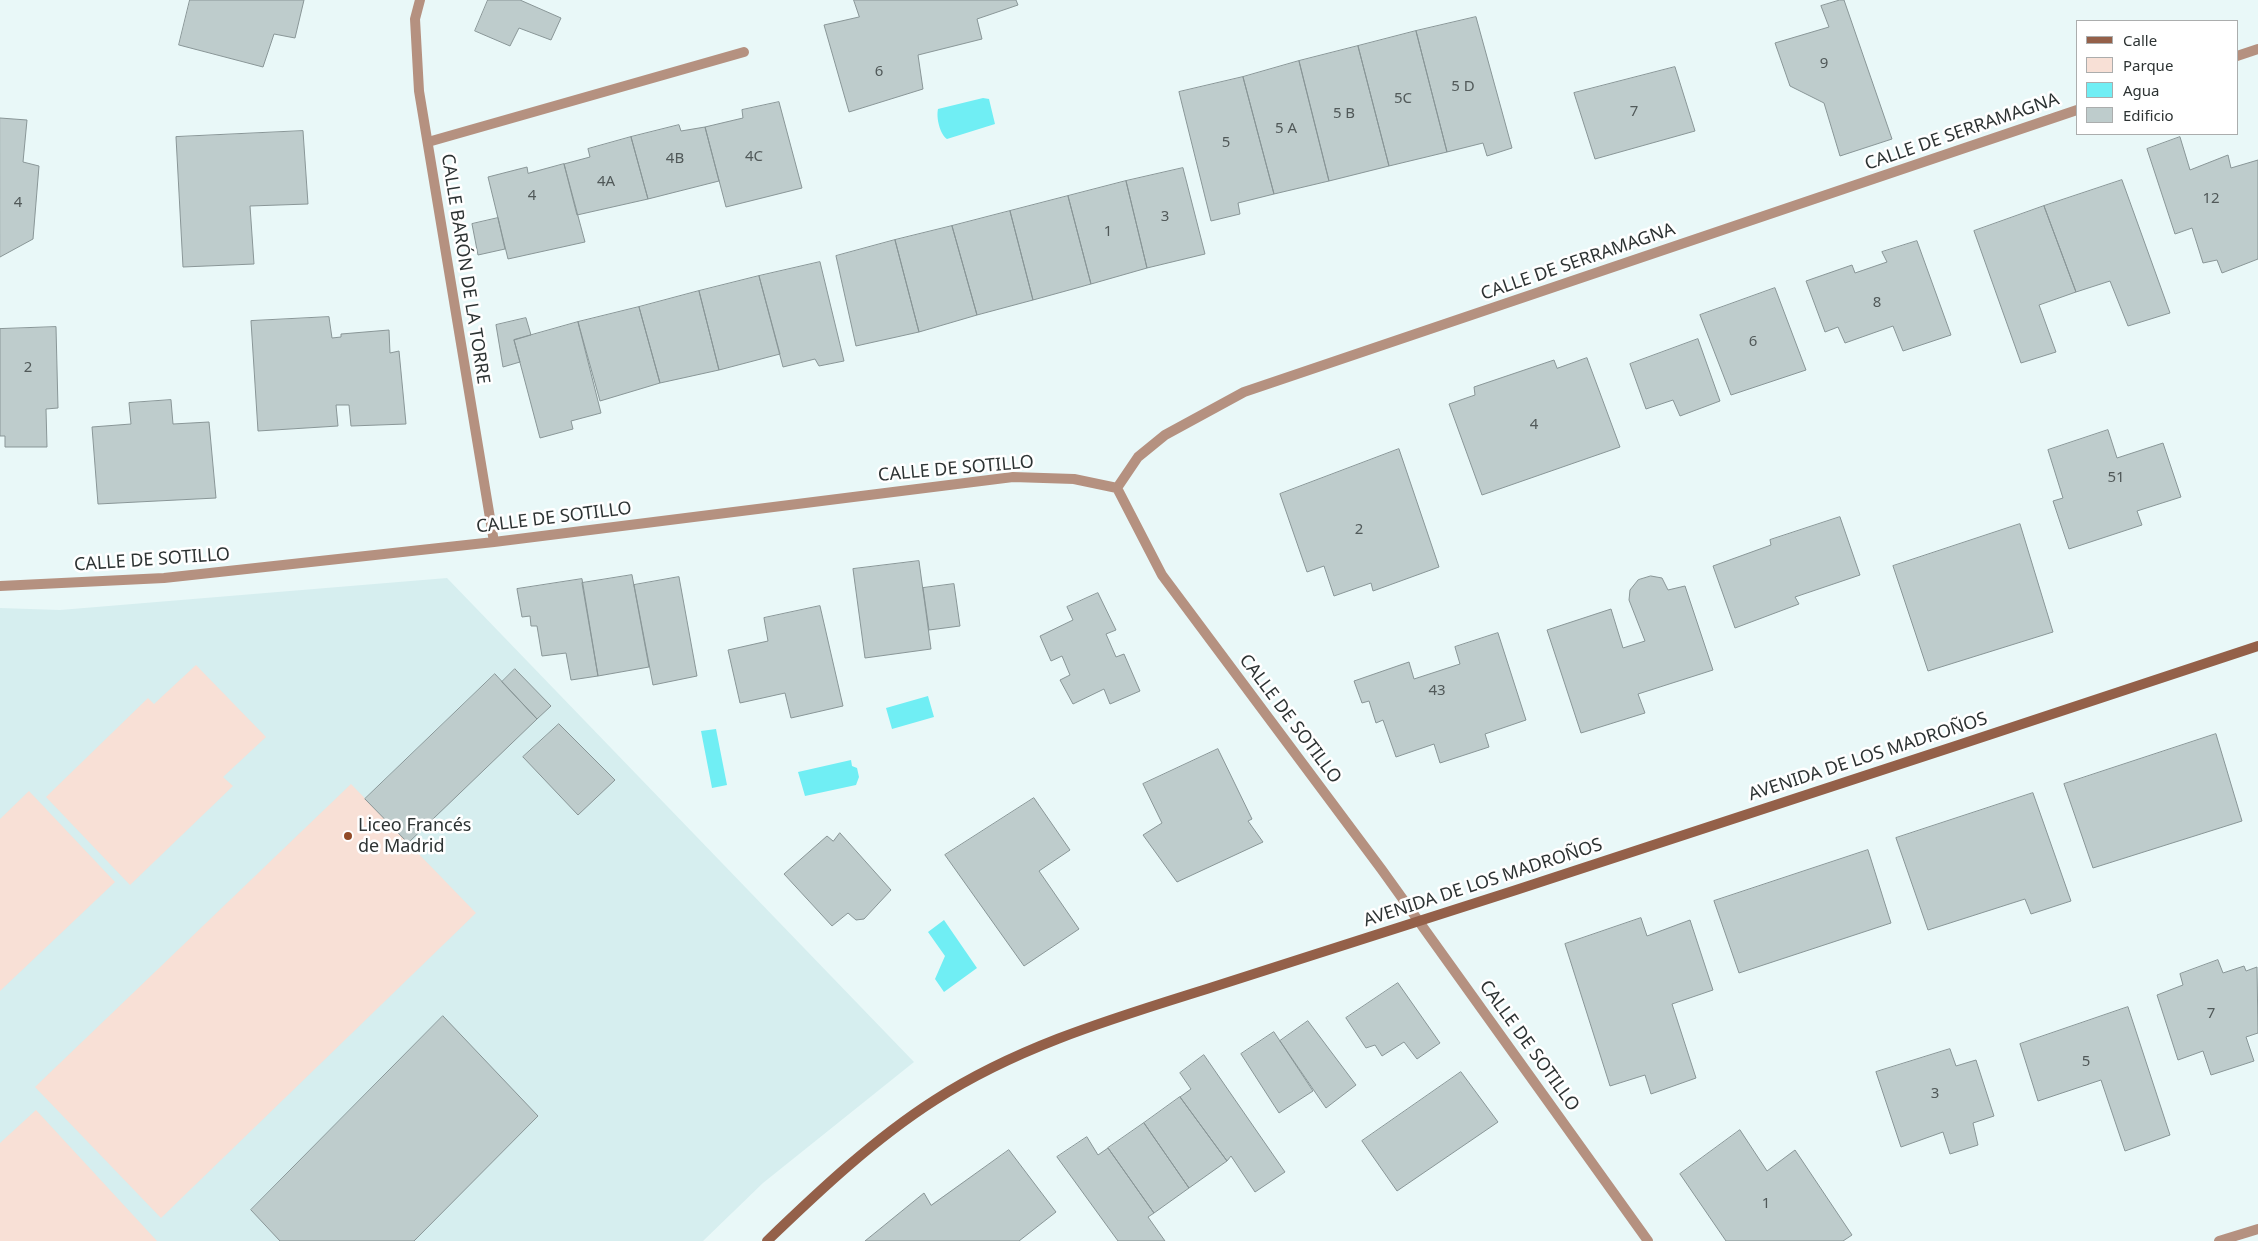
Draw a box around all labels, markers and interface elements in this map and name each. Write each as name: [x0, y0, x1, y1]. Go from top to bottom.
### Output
legend: [2076, 20, 2238, 135]
text: Calle: [2123, 30, 2157, 50]
house number: 9: [1820, 55, 1828, 73]
text: Parque: [2123, 55, 2173, 75]
house number: 6: [875, 63, 883, 81]
house number: 5 D: [1451, 78, 1475, 96]
text: Agua: [2123, 80, 2160, 100]
street label: CALLE DE SERRAMAGNA: [1862, 89, 2062, 175]
house number: 5C: [1394, 90, 1412, 108]
house number: 7: [1630, 103, 1638, 121]
house number: 5 B: [1333, 105, 1355, 123]
text: Edificio: [2123, 105, 2174, 125]
house number: 5 A: [1275, 120, 1297, 138]
house number: 5: [1222, 134, 1230, 152]
house number: 4C: [745, 148, 763, 166]
house number: 4B: [666, 150, 684, 168]
street label: CALLE BARÓN DE LA TORRE: [436, 152, 494, 386]
house number: 4A: [597, 173, 615, 191]
house number: 4: [528, 187, 536, 205]
house number: 12: [2202, 190, 2220, 208]
house number: 4: [14, 194, 22, 212]
house number: 3: [1161, 208, 1169, 226]
street label: CALLE DE SERRAMAGNA: [1478, 219, 1678, 305]
house number: 1: [1104, 223, 1112, 241]
house number: 8: [1873, 294, 1881, 312]
house number: 6: [1749, 333, 1757, 351]
house number: 2: [24, 359, 32, 377]
house number: 4: [1530, 416, 1538, 434]
street label: CALLE DE SOTILLO: [877, 451, 1035, 487]
house number: 51: [2107, 469, 2125, 487]
street label: CALLE DE SOTILLO: [475, 498, 633, 538]
house number: 2: [1355, 521, 1363, 539]
street label: CALLE DE SOTILLO: [73, 544, 231, 576]
street label: CALLE DE SOTILLO: [1234, 650, 1346, 788]
house number: 43: [1428, 682, 1446, 700]
street label: AVENIDA DE LOS MADROÑOS: [1746, 708, 1990, 806]
place label: Liceo Francés de Madrid: [358, 815, 471, 858]
marker: Liceo Francés de Madrid: [342, 830, 354, 842]
street label: AVENIDA DE LOS MADROÑOS: [1361, 834, 1605, 932]
street label: CALLE DE SOTILLO: [1474, 976, 1584, 1116]
house number: 7: [2207, 1005, 2215, 1023]
house number: 5: [2082, 1053, 2090, 1071]
house number: 3: [1931, 1085, 1939, 1103]
house number: 1: [1762, 1195, 1770, 1213]

